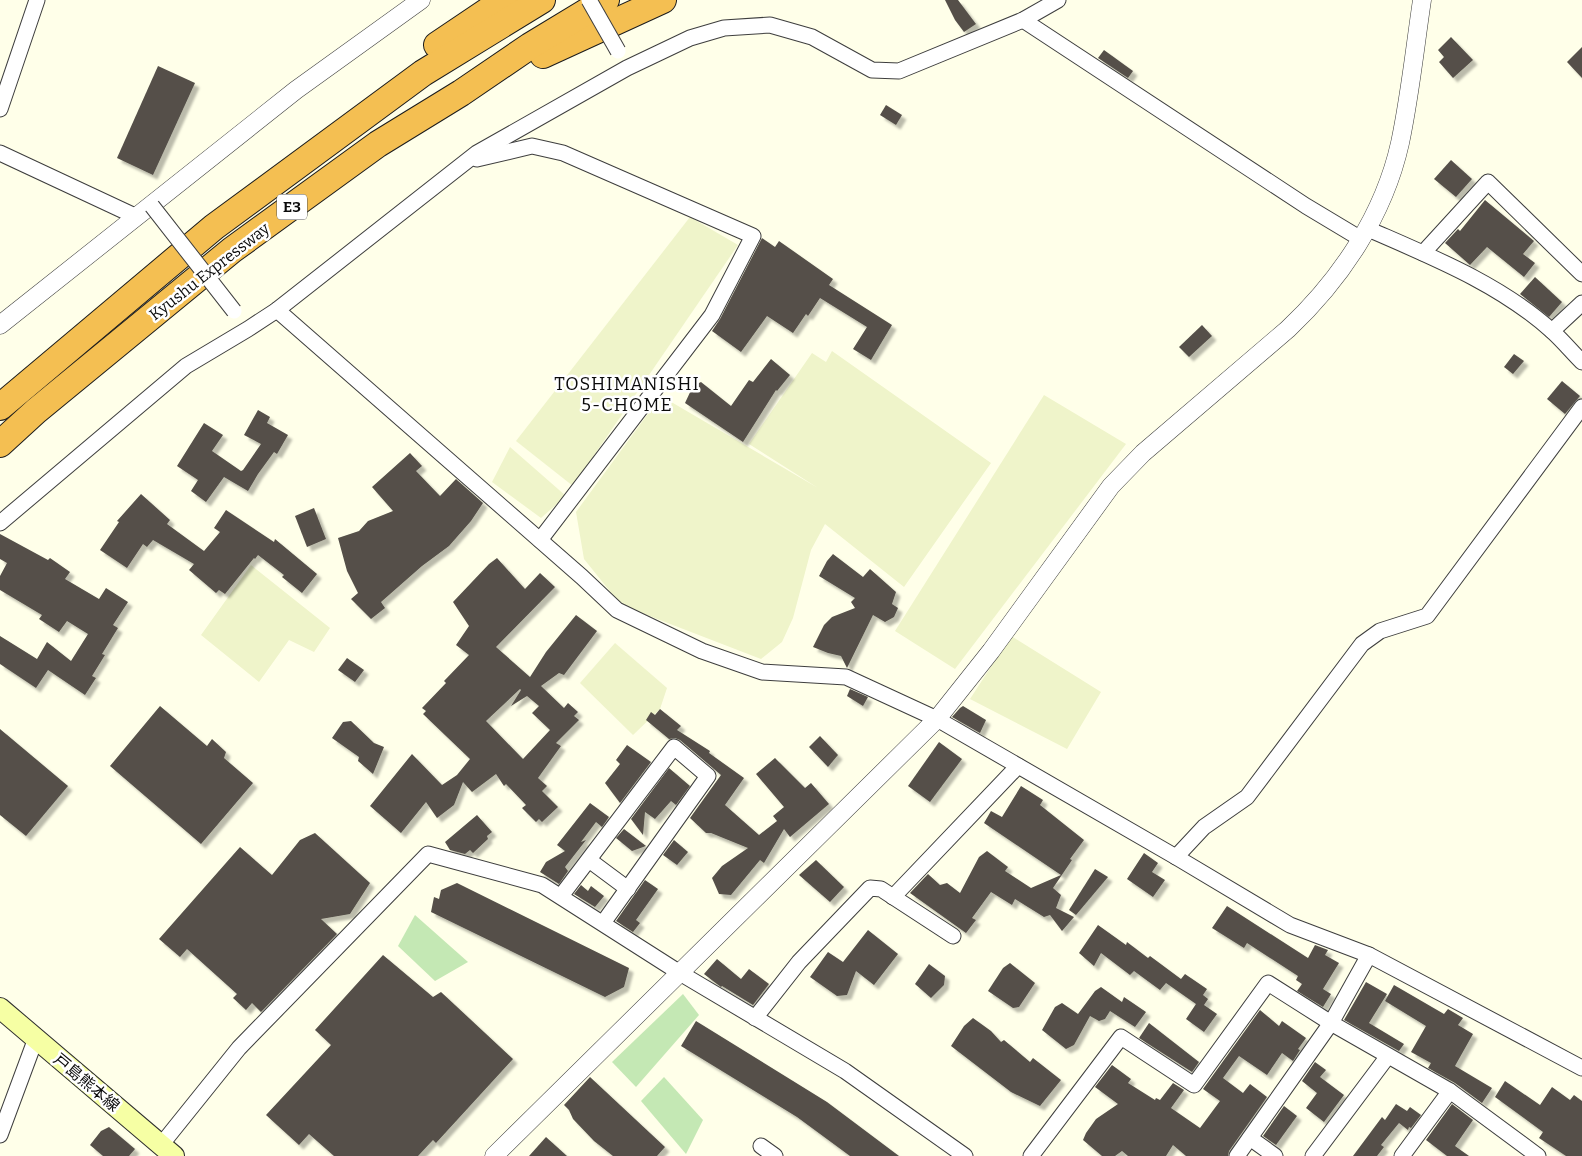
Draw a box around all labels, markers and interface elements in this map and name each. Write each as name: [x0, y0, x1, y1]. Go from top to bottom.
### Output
road number: E3: [277, 194, 307, 220]
street label: Kyushu Expressway: [145, 218, 274, 324]
district label: TOSHIMANISHI 5-CHOME: [554, 373, 700, 416]
street label: 戸島熊本線: [50, 1049, 123, 1115]

